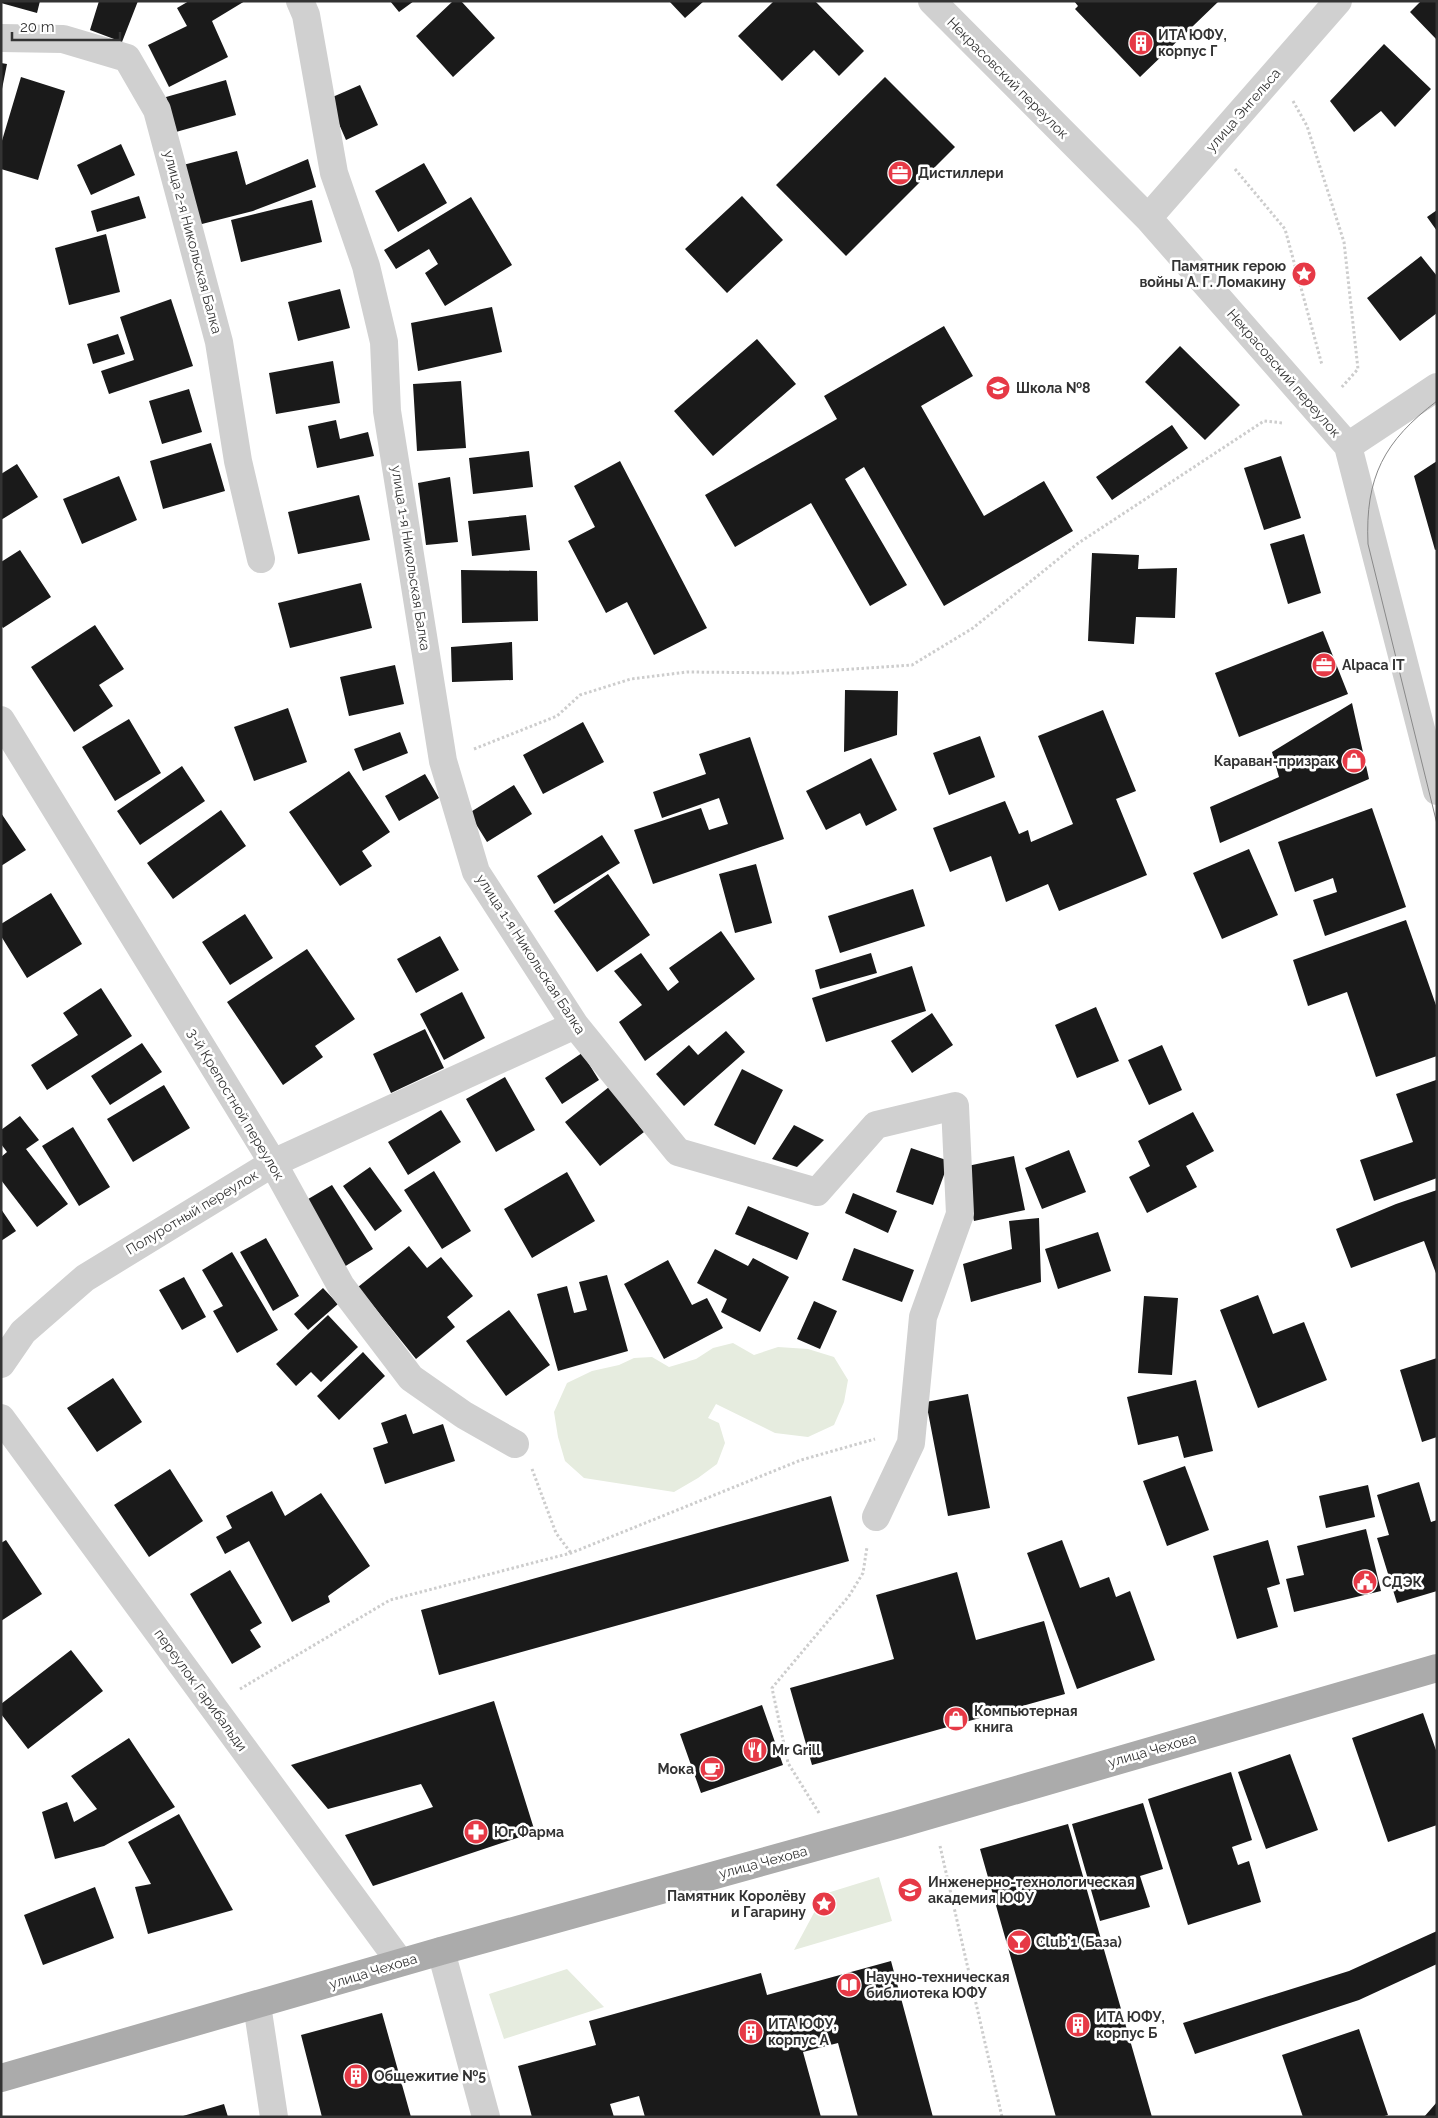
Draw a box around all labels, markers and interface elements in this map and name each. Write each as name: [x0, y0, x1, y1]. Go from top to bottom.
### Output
scale bar: [12, 10, 120, 42]
street label: Некрасовский переулок: [944, 14, 1072, 142]
text: 20 m: [20, 18, 55, 36]
place label: ИТА ЮФУ, корпус Г: [1158, 27, 1227, 59]
building icon: ИТА ЮФУ, корпус Г: [1128, 30, 1154, 56]
street label: улица Энгельса: [1202, 65, 1284, 155]
street label: улица 2-я Никольская Балка: [161, 149, 225, 335]
office icon: Дистиллери: [887, 160, 913, 186]
place label: Дистиллери: [918, 165, 1004, 181]
place label: Памятник герою войны А. Г. Ломакину: [1139, 258, 1286, 290]
place icon: Памятник герою войны А. Г. Ломакину: [1291, 261, 1317, 287]
street label: Некрасовский переулок: [1224, 306, 1344, 440]
school or university icon: Школа №8: [985, 375, 1011, 401]
place label: Школа №8: [1016, 380, 1090, 396]
street label: улица 1-я Никольская Балка: [388, 464, 434, 652]
office icon: Alpaca IT: [1311, 652, 1337, 678]
place label: Alpaca IT: [1342, 657, 1405, 673]
shop icon: Караван-призрак: [1341, 748, 1367, 774]
place label: Караван-призрак: [1214, 753, 1336, 769]
street label: улица 1-я Никольская Балка: [473, 871, 589, 1037]
street label: 3-й Крепостной переулок: [184, 1025, 288, 1183]
street label: Полуротный переулок: [123, 1166, 261, 1258]
public building icon: СДЭК: [1352, 1569, 1378, 1595]
place label: СДЭК: [1382, 1574, 1423, 1590]
street label: переулок Гарибальди: [151, 1626, 251, 1754]
place label: Компьютерная книга: [974, 1703, 1078, 1735]
shop icon: Компьютерная книга: [943, 1706, 969, 1732]
street label: улица Чехова: [1106, 1730, 1198, 1770]
restaurant icon: Mr Grill: [742, 1737, 768, 1763]
place label: Mr Grill: [772, 1742, 821, 1758]
cafe icon: Мока: [699, 1756, 725, 1782]
place label: Мока: [658, 1761, 694, 1777]
pharmacy icon: Юг Фарма: [463, 1819, 489, 1845]
place label: Юг Фарма: [494, 1824, 564, 1840]
street label: улица Чехова: [717, 1843, 809, 1881]
place label: Инженерно-технологическая академия ЮФУ: [928, 1874, 1135, 1906]
school or university icon: Инженерно-технологическая академия ЮФУ: [897, 1877, 923, 1903]
place label: Памятник Королёву и Гагарину: [667, 1888, 806, 1920]
place icon: Памятник Королёву и Гагарину: [811, 1891, 837, 1917]
bar icon: Club'1 (База): [1006, 1929, 1032, 1955]
place label: Club'1 (База): [1036, 1934, 1122, 1950]
street label: улица Чехова: [327, 1950, 419, 1992]
place label: Научно-техническая библиотека ЮФУ: [866, 1969, 1010, 2001]
library icon: Научно-техническая библиотека ЮФУ: [836, 1972, 862, 1998]
place label: ИТА ЮФУ, корпус Б: [1096, 2009, 1165, 2041]
building icon: ИТА ЮФУ, корпус Б: [1065, 2012, 1091, 2038]
place label: ИТА ЮФУ, корпус А: [768, 2016, 837, 2048]
building icon: ИТА ЮФУ, корпус А: [738, 2019, 764, 2045]
building icon: Общежитие №5: [343, 2063, 369, 2089]
place label: Общежитие №5: [374, 2068, 486, 2084]

